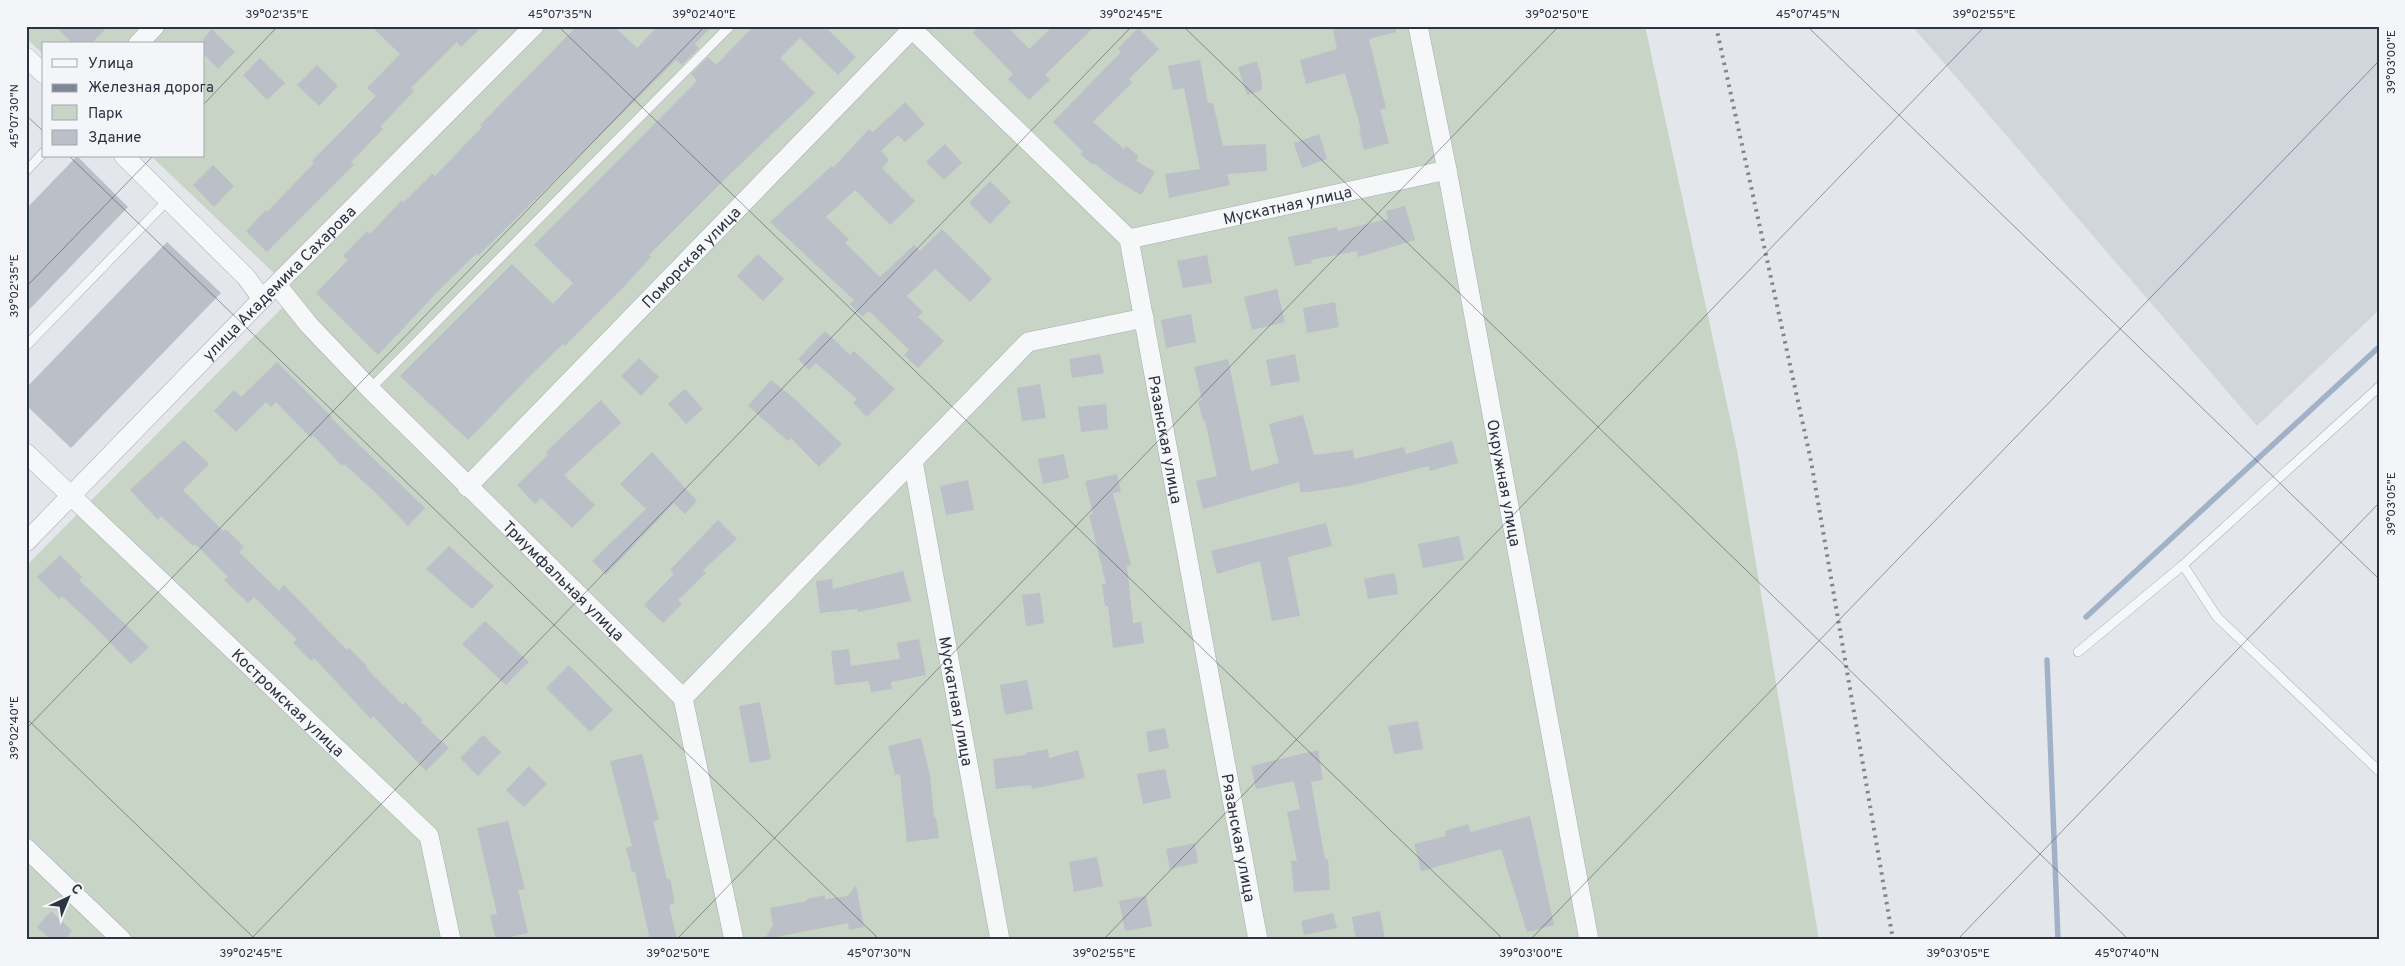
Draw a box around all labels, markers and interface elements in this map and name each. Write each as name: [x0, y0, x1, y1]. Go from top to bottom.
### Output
text: 39°02'35"E: [245, 7, 309, 23]
text: 45°07'35"N: [528, 7, 592, 23]
text: 39°02'40"E: [672, 7, 736, 23]
text: 39°02'45"E: [1099, 7, 1163, 23]
text: 39°02'50"E: [1525, 7, 1589, 23]
text: 45°07'45"N: [1776, 7, 1840, 23]
text: 39°02'55"E: [1952, 7, 2016, 23]
text: 39°03'00"E: [2384, 30, 2400, 94]
legend: [42, 42, 205, 158]
text: Улица: [88, 55, 133, 74]
text: Железная дорога: [88, 79, 214, 98]
text: 45°07'30"N: [7, 84, 23, 148]
text: Парк: [88, 105, 123, 124]
text: Здание: [88, 129, 141, 148]
street label: Мускатная улица: [1221, 183, 1354, 230]
street label: улица Академика Сахарова: [199, 202, 361, 366]
street label: Поморская улица: [638, 203, 746, 313]
text: 39°02'35"E: [7, 254, 23, 318]
street label: Рязанская улица: [1142, 374, 1186, 506]
street label: Окружная улица: [1481, 418, 1524, 549]
text: 39°03'05"E: [2384, 472, 2400, 536]
street label: Триумфальная улица: [497, 517, 627, 646]
street label: Мускатная улица: [933, 635, 976, 768]
street label: Костромская улица: [226, 645, 348, 762]
text: 39°02'40"E: [7, 696, 23, 760]
street label: Рязанская улица: [1216, 772, 1259, 904]
north arrow: [42, 874, 92, 924]
text: С: [67, 881, 85, 899]
text: 39°02'45"E: [219, 946, 283, 962]
text: 39°02'50"E: [646, 946, 710, 962]
text: 45°07'30"N: [847, 946, 911, 962]
text: 39°02'55"E: [1072, 946, 1136, 962]
text: 39°03'00"E: [1499, 946, 1563, 962]
text: 39°03'05"E: [1926, 946, 1990, 962]
text: 45°07'40"N: [2095, 946, 2159, 962]

